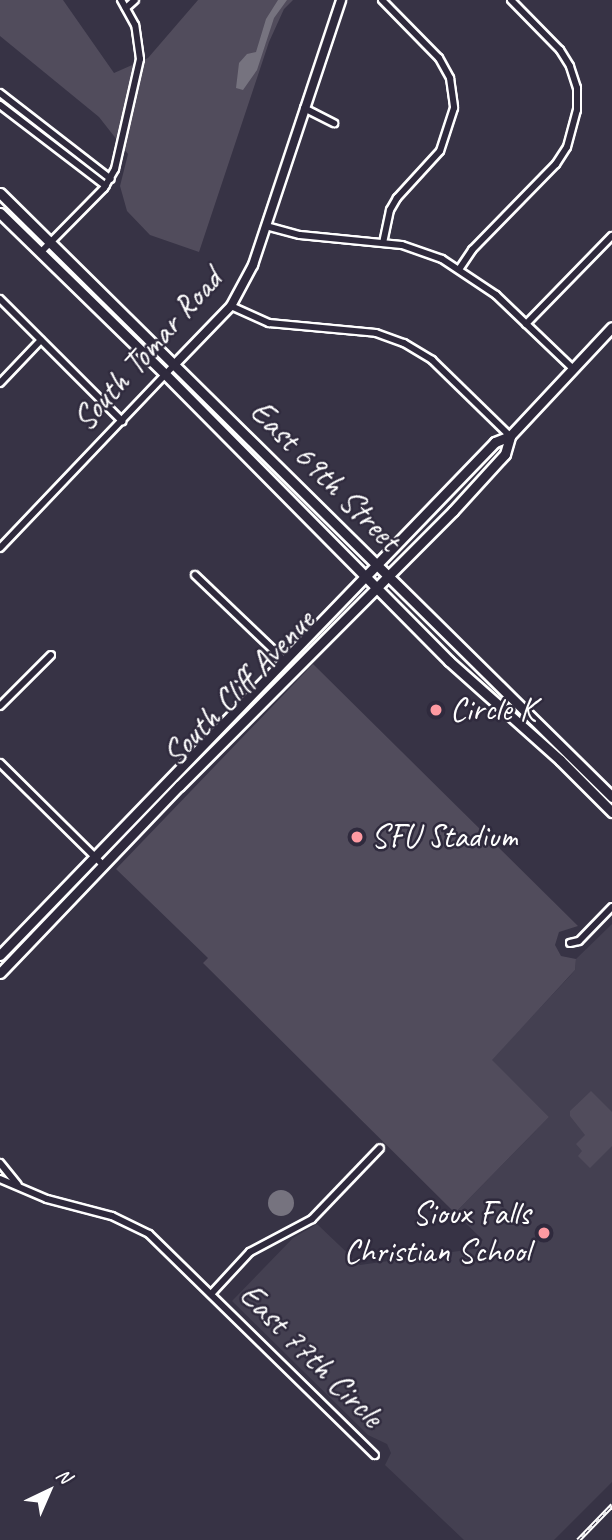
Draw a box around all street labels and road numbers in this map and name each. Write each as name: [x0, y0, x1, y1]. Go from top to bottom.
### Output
street label: South Tomar Road: [65, 261, 231, 439]
street label: East 69th Street: [241, 392, 409, 560]
street label: South Cliff Avenue: [155, 602, 323, 774]
street label: East 77th Circle: [231, 1276, 391, 1436]

